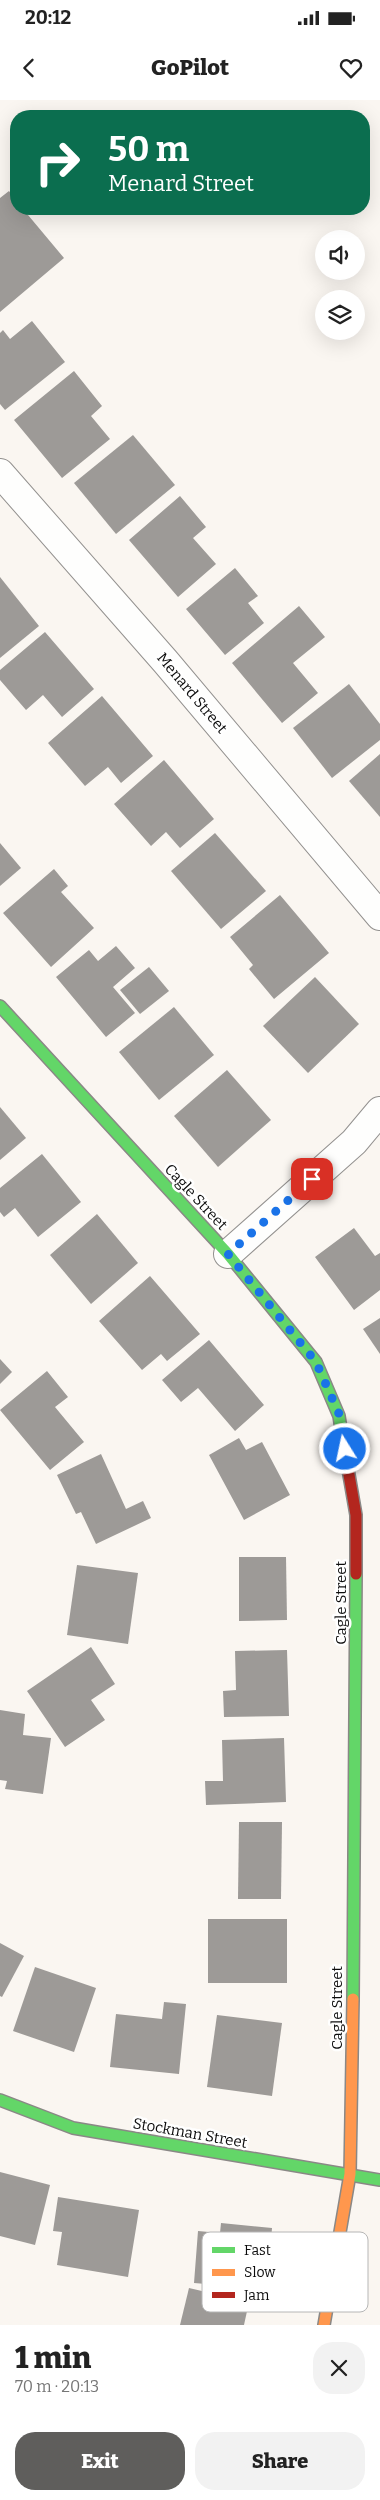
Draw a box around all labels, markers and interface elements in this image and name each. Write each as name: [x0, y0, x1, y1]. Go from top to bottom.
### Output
text: 20:12: [25, 6, 71, 29]
icon: back: [15, 54, 43, 82]
text: GoPilot: [151, 54, 229, 81]
icon: heart: [337, 54, 365, 82]
text: 50 m: [108, 128, 189, 170]
icon: right: [25, 130, 90, 195]
text: Menard Street: [108, 170, 254, 197]
map controls: [315, 230, 365, 340]
button: sound: [315, 230, 365, 280]
button: layers: [315, 290, 365, 340]
street label: Menard Street: [153, 649, 231, 737]
pin: [291, 1158, 333, 1200]
street label: Cagle Street: [161, 1160, 231, 1234]
icon: arrive: [298, 1165, 326, 1193]
position arrow: [318, 1422, 370, 1474]
street label: Cagle Street: [332, 1561, 350, 1645]
street label: Cagle Street: [328, 1966, 346, 2050]
street label: Stockman Street: [131, 2114, 249, 2152]
legend: [202, 2232, 368, 2312]
text: Fast: [244, 2242, 271, 2259]
text: Slow: [244, 2264, 276, 2281]
text: Jam: [243, 2287, 270, 2304]
text: 1 min: [15, 2340, 91, 2376]
button: close: [313, 2342, 365, 2394]
text: 70 m · 20:13: [15, 2377, 99, 2396]
button: Exit: [15, 2432, 185, 2490]
button: Share: [195, 2432, 365, 2490]

